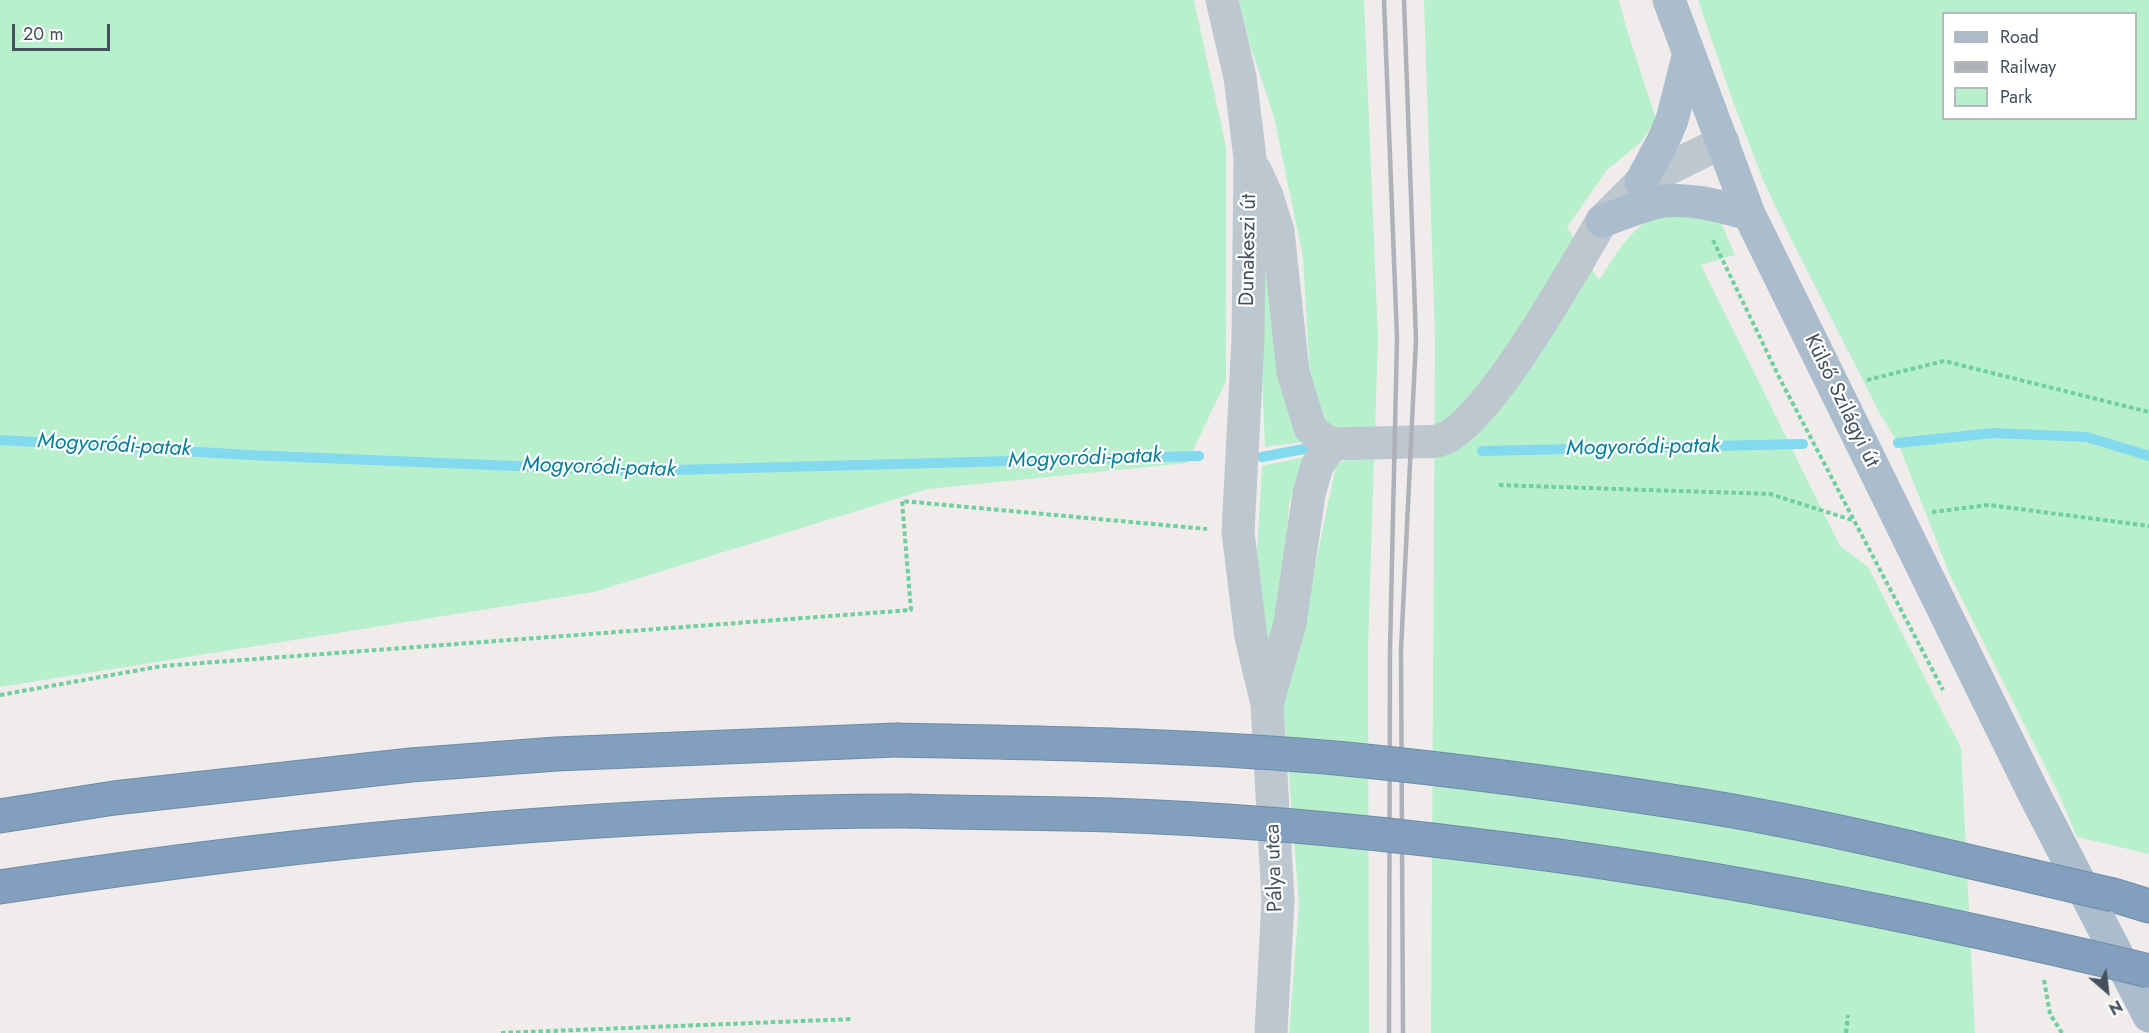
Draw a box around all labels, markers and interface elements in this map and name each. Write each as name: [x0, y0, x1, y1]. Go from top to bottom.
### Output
scale bar: [15, 12, 112, 50]
legend: [1942, 12, 2137, 120]
text: 20 m: [23, 21, 63, 47]
text: Road: [2000, 24, 2039, 50]
text: Railway: [2000, 54, 2056, 80]
text: Park: [2000, 84, 2032, 110]
street label: Dunakeszi út: [1235, 194, 1263, 306]
street label: Külső Szilágyi út: [1798, 330, 1884, 472]
water label: Mogyoródi-patak: [37, 429, 191, 463]
water label: Mogyoródi-patak: [1566, 433, 1720, 463]
water label: Mogyoródi-patak: [1008, 443, 1162, 475]
water label: Mogyoródi-patak: [522, 452, 676, 484]
street label: Pálya utca: [1261, 823, 1289, 913]
north arrow: [2077, 961, 2137, 1021]
text: N: [2105, 994, 2127, 1020]

